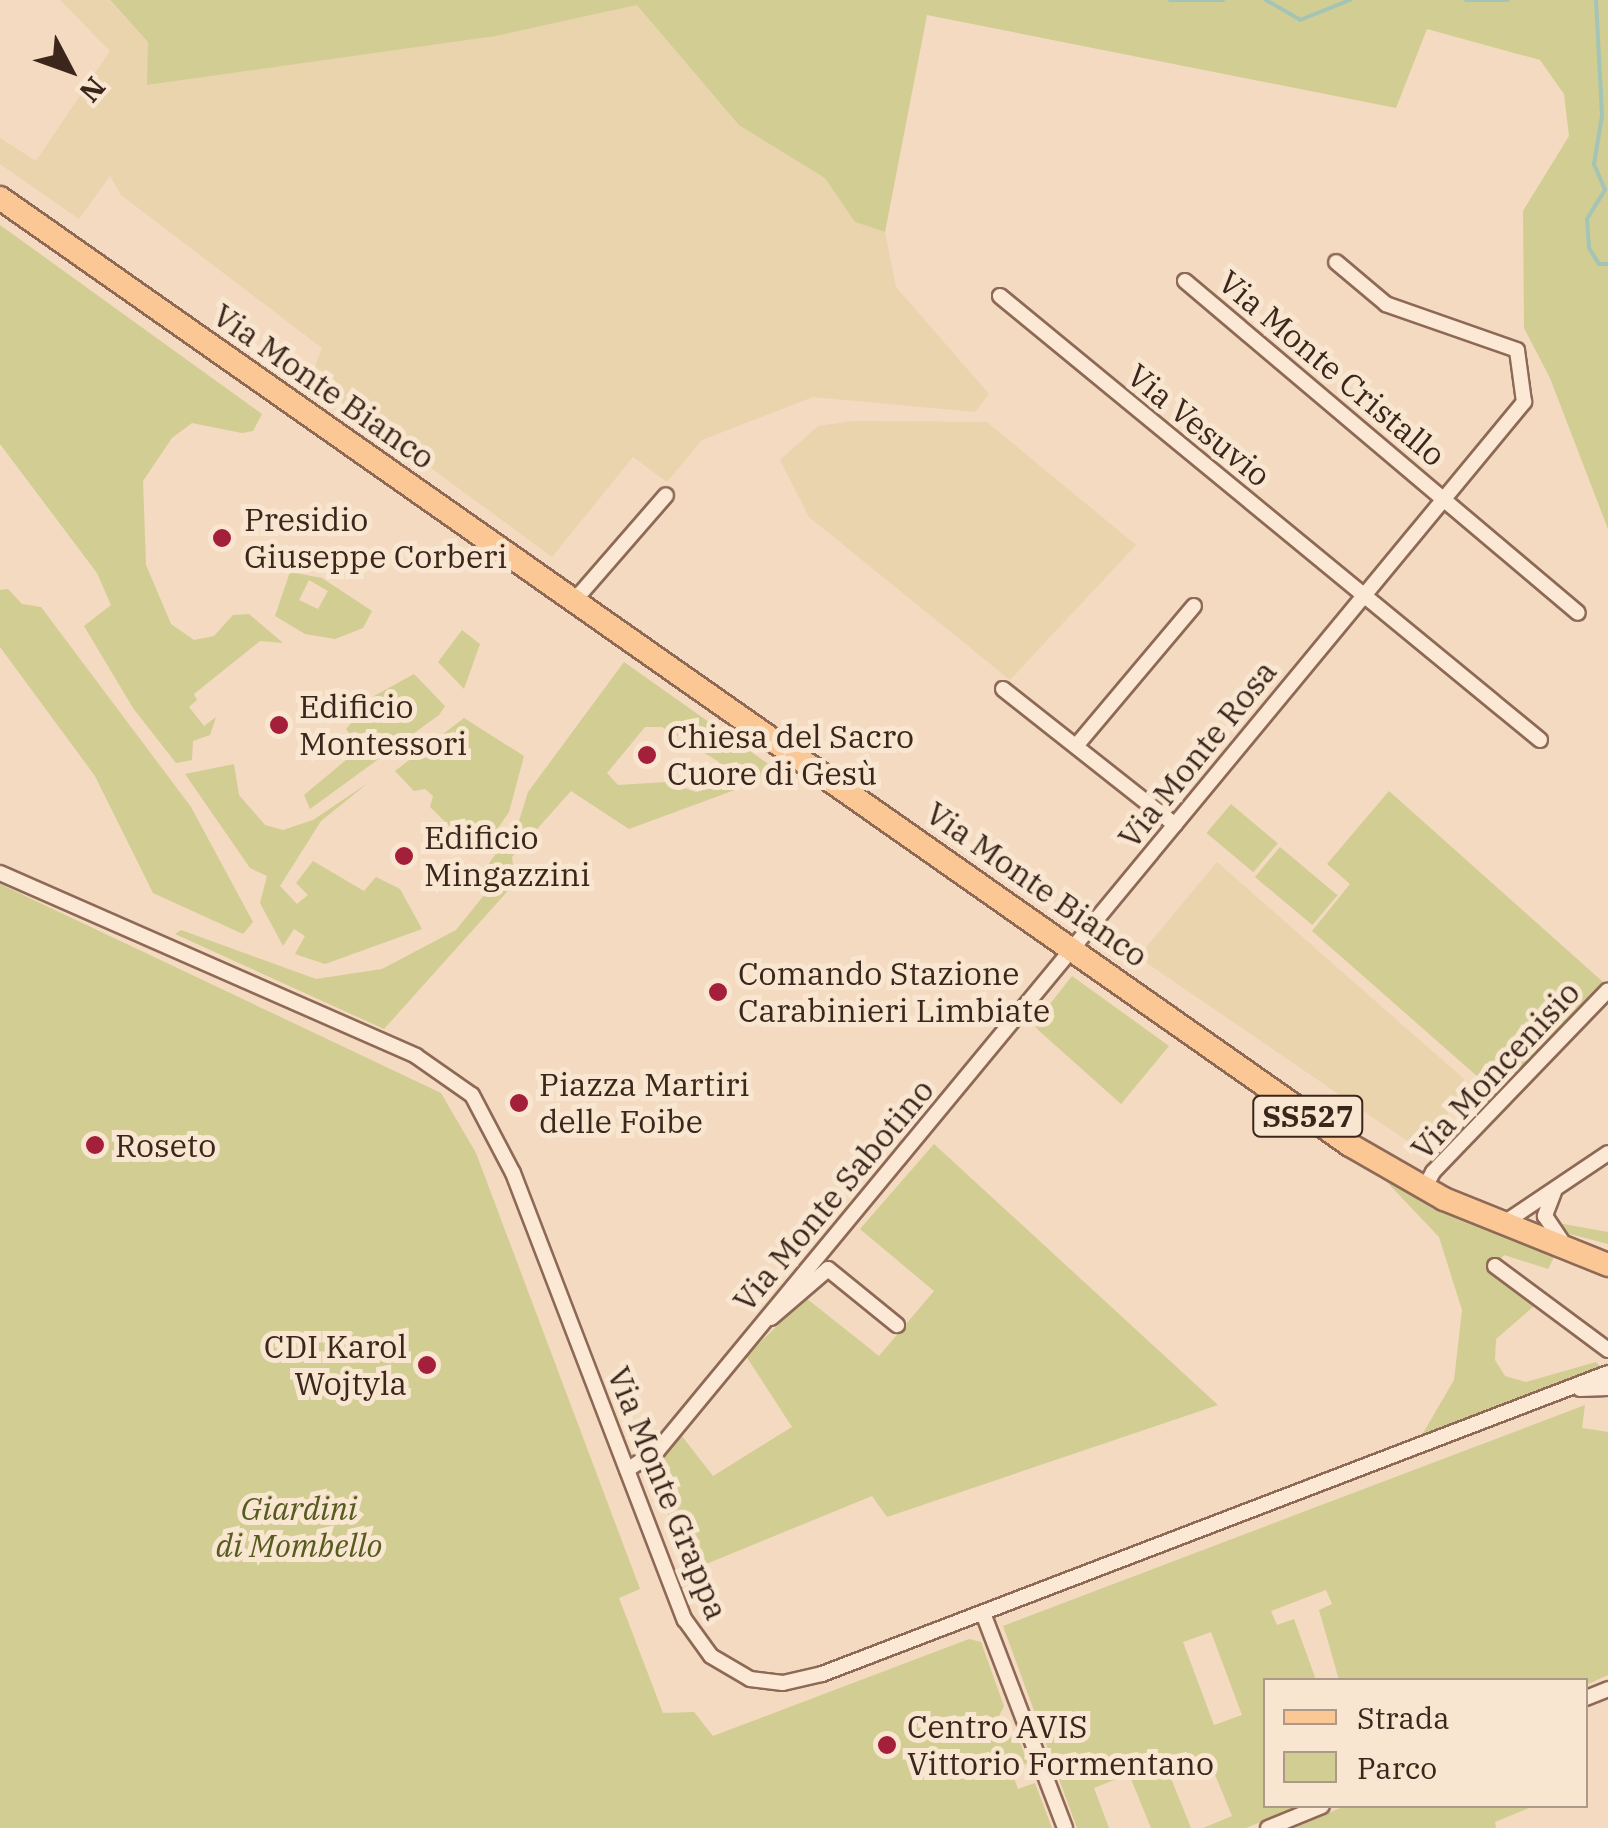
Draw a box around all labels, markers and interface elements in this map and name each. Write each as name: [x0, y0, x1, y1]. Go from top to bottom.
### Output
north arrow: [20, 20, 120, 120]
text: N: [72, 70, 114, 111]
street label: Via Monte Cristallo: [1211, 262, 1453, 474]
street label: Via Monte Bianco: [206, 295, 442, 477]
street label: Via Vesuvio: [1120, 356, 1278, 494]
place label: Presidio Giuseppe Corberi: [244, 501, 507, 576]
marker: Presidio Giuseppe Corberi: [209, 525, 235, 551]
street label: Via Monte Rosa: [1110, 653, 1284, 855]
place label: Edificio Montessori: [299, 688, 467, 763]
marker: Edificio Montessori: [268, 714, 290, 736]
place label: Chiesa del Sacro Cuore di Gesù: [667, 718, 914, 793]
marker: Chiesa del Sacro Cuore di Gesù: [636, 744, 658, 766]
street label: Via Monte Bianco: [919, 793, 1155, 975]
place label: Edificio Mingazzini: [424, 819, 590, 894]
marker: Edificio Mingazzini: [393, 845, 415, 867]
place label: Comando Stazione Carabinieri Limbiate: [738, 955, 1050, 1030]
street label: Via Moncenisio: [1403, 973, 1587, 1167]
marker: Comando Stazione Carabinieri Limbiate: [707, 981, 729, 1003]
place label: Piazza Martiri delle Foibe: [539, 1066, 749, 1141]
street label: Via Monte Sabotino: [725, 1071, 941, 1319]
road number: SS527: [1250, 1091, 1366, 1141]
marker: Piazza Martiri delle Foibe: [508, 1092, 530, 1114]
place label: Roseto: [115, 1126, 216, 1164]
marker: Roseto: [84, 1134, 106, 1156]
place label: CDI Karol Wojtyla: [264, 1328, 407, 1403]
marker: CDI Karol Wojtyla: [416, 1354, 438, 1376]
street label: Via Monte Grappa: [600, 1361, 736, 1625]
park label: Giardini di Mombello: [216, 1490, 382, 1565]
legend: [1263, 1678, 1588, 1808]
text: Strada: [1357, 1698, 1450, 1737]
place label: Centro AVIS Vittorio Formentano: [907, 1708, 1214, 1783]
marker: Centro AVIS Vittorio Formentano: [876, 1734, 898, 1756]
text: Parco: [1357, 1748, 1437, 1787]

